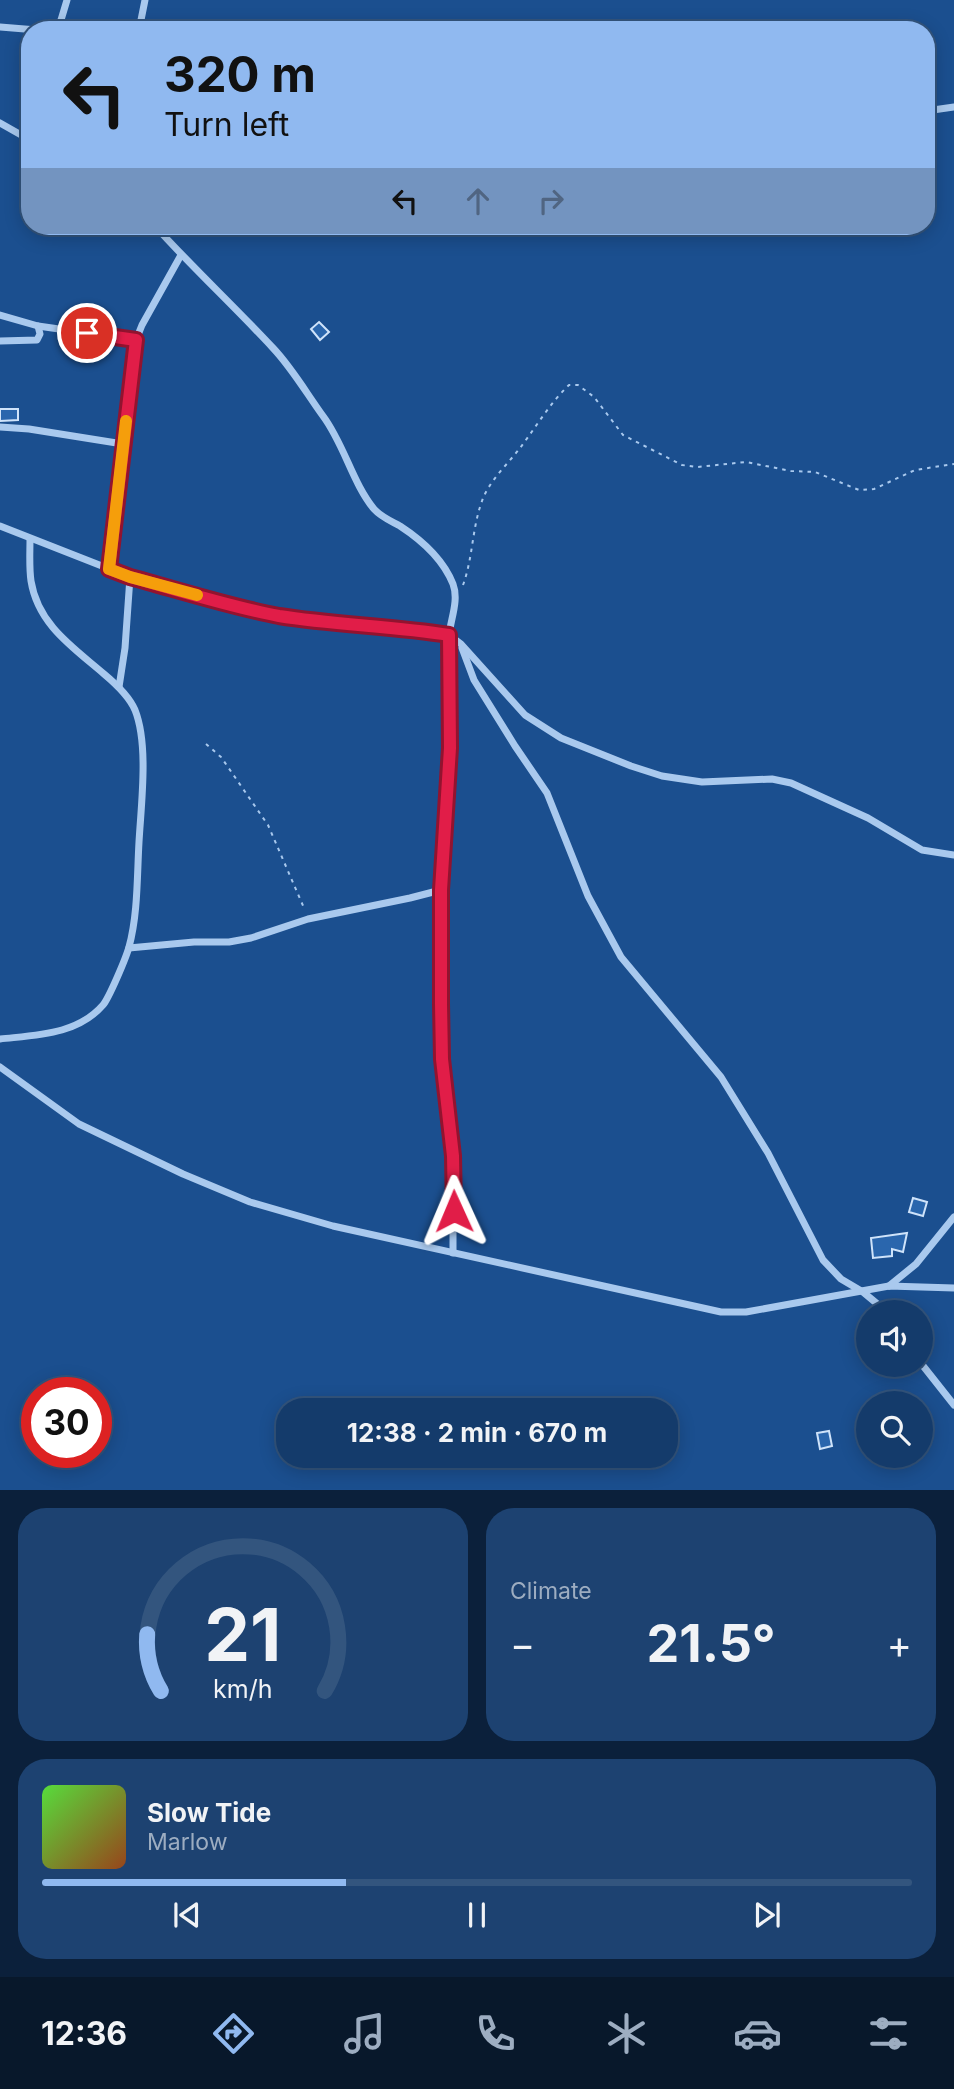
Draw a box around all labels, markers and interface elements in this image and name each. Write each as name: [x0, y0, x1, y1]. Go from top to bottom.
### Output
text: 320 m: [164, 45, 316, 104]
icon: left: [49, 49, 140, 140]
text: Turn left: [164, 105, 289, 144]
icon: left: [386, 182, 424, 220]
icon: ahead: [459, 182, 497, 220]
icon: right: [532, 182, 570, 220]
pin: [57, 303, 117, 363]
icon: arrive: [68, 314, 106, 352]
position arrow: [417, 1174, 491, 1248]
map controls: [856, 1300, 933, 1468]
button: sound: [856, 1300, 933, 1377]
speed limit sign: 30: [21, 1377, 112, 1468]
button: search: [856, 1391, 933, 1468]
text: 12:38 · 2 min · 670 m: [347, 1417, 607, 1448]
text: Climate: [510, 1577, 592, 1605]
text: 21: [204, 1590, 282, 1679]
text: 21.5°: [646, 1612, 776, 1675]
text: −: [510, 1621, 535, 1667]
text: +: [887, 1621, 912, 1667]
text: km/h: [213, 1673, 273, 1703]
text: Slow Tide: [147, 1797, 271, 1828]
text: Marlow: [147, 1828, 227, 1856]
icon: previous: [168, 1896, 206, 1934]
icon: pause: [458, 1896, 496, 1934]
icon: next: [748, 1896, 786, 1934]
icon: directions: [209, 2009, 258, 2058]
icon: music: [340, 2009, 389, 2058]
icon: phone: [471, 2009, 520, 2058]
icon: climate: [602, 2009, 651, 2058]
icon: car: [733, 2009, 782, 2058]
icon: filters: [864, 2009, 913, 2058]
text: 12:36: [41, 2014, 127, 2053]

